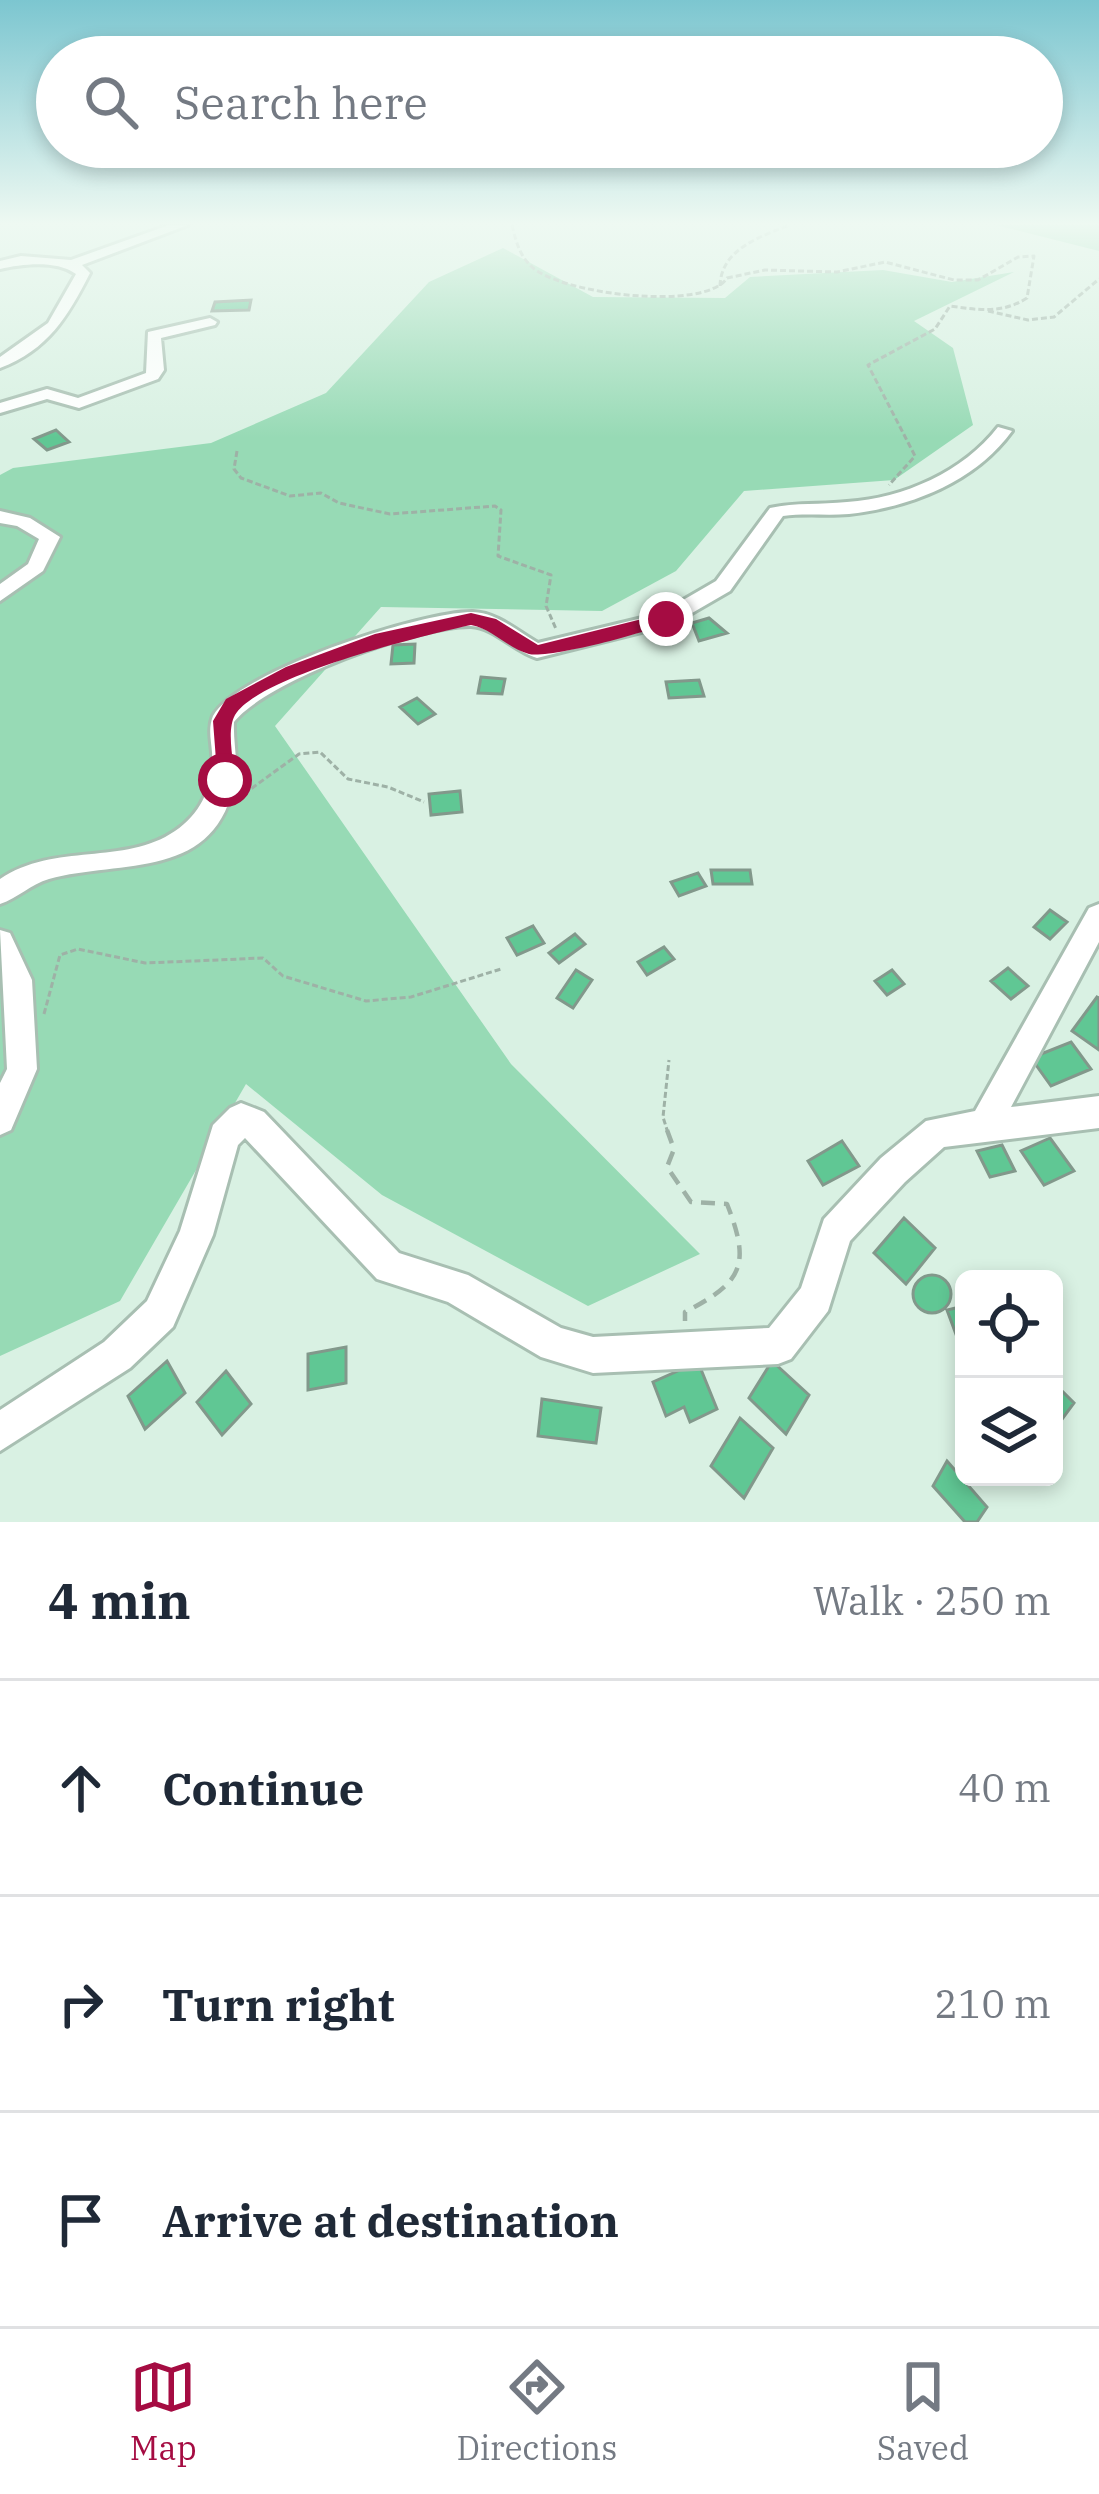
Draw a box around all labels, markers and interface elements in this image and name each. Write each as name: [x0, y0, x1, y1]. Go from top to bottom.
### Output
search box: [36, 36, 1063, 168]
icon: search: [78, 69, 144, 135]
text: Search here: [174, 73, 428, 131]
route end: [639, 592, 693, 646]
route start: [198, 753, 252, 807]
map controls: [955, 1270, 1063, 1486]
button: locate: [955, 1270, 1063, 1378]
button: layers: [955, 1378, 1063, 1486]
text: 4 min: [48, 1567, 191, 1633]
text: Walk · 250 m: [813, 1575, 1051, 1626]
icon: ahead: [48, 1755, 114, 1821]
text: Continue: [162, 1759, 364, 1817]
text: 40 m: [958, 1762, 1051, 1813]
icon: right: [48, 1971, 114, 2037]
text: Turn right: [162, 1975, 394, 2033]
text: 210 m: [935, 1978, 1051, 2029]
icon: arrive: [48, 2187, 114, 2253]
text: Arrive at destination: [162, 2191, 619, 2249]
tab: Map: [130, 2354, 197, 2469]
tab: Directions: [456, 2354, 617, 2469]
tab: Saved: [877, 2354, 969, 2469]

